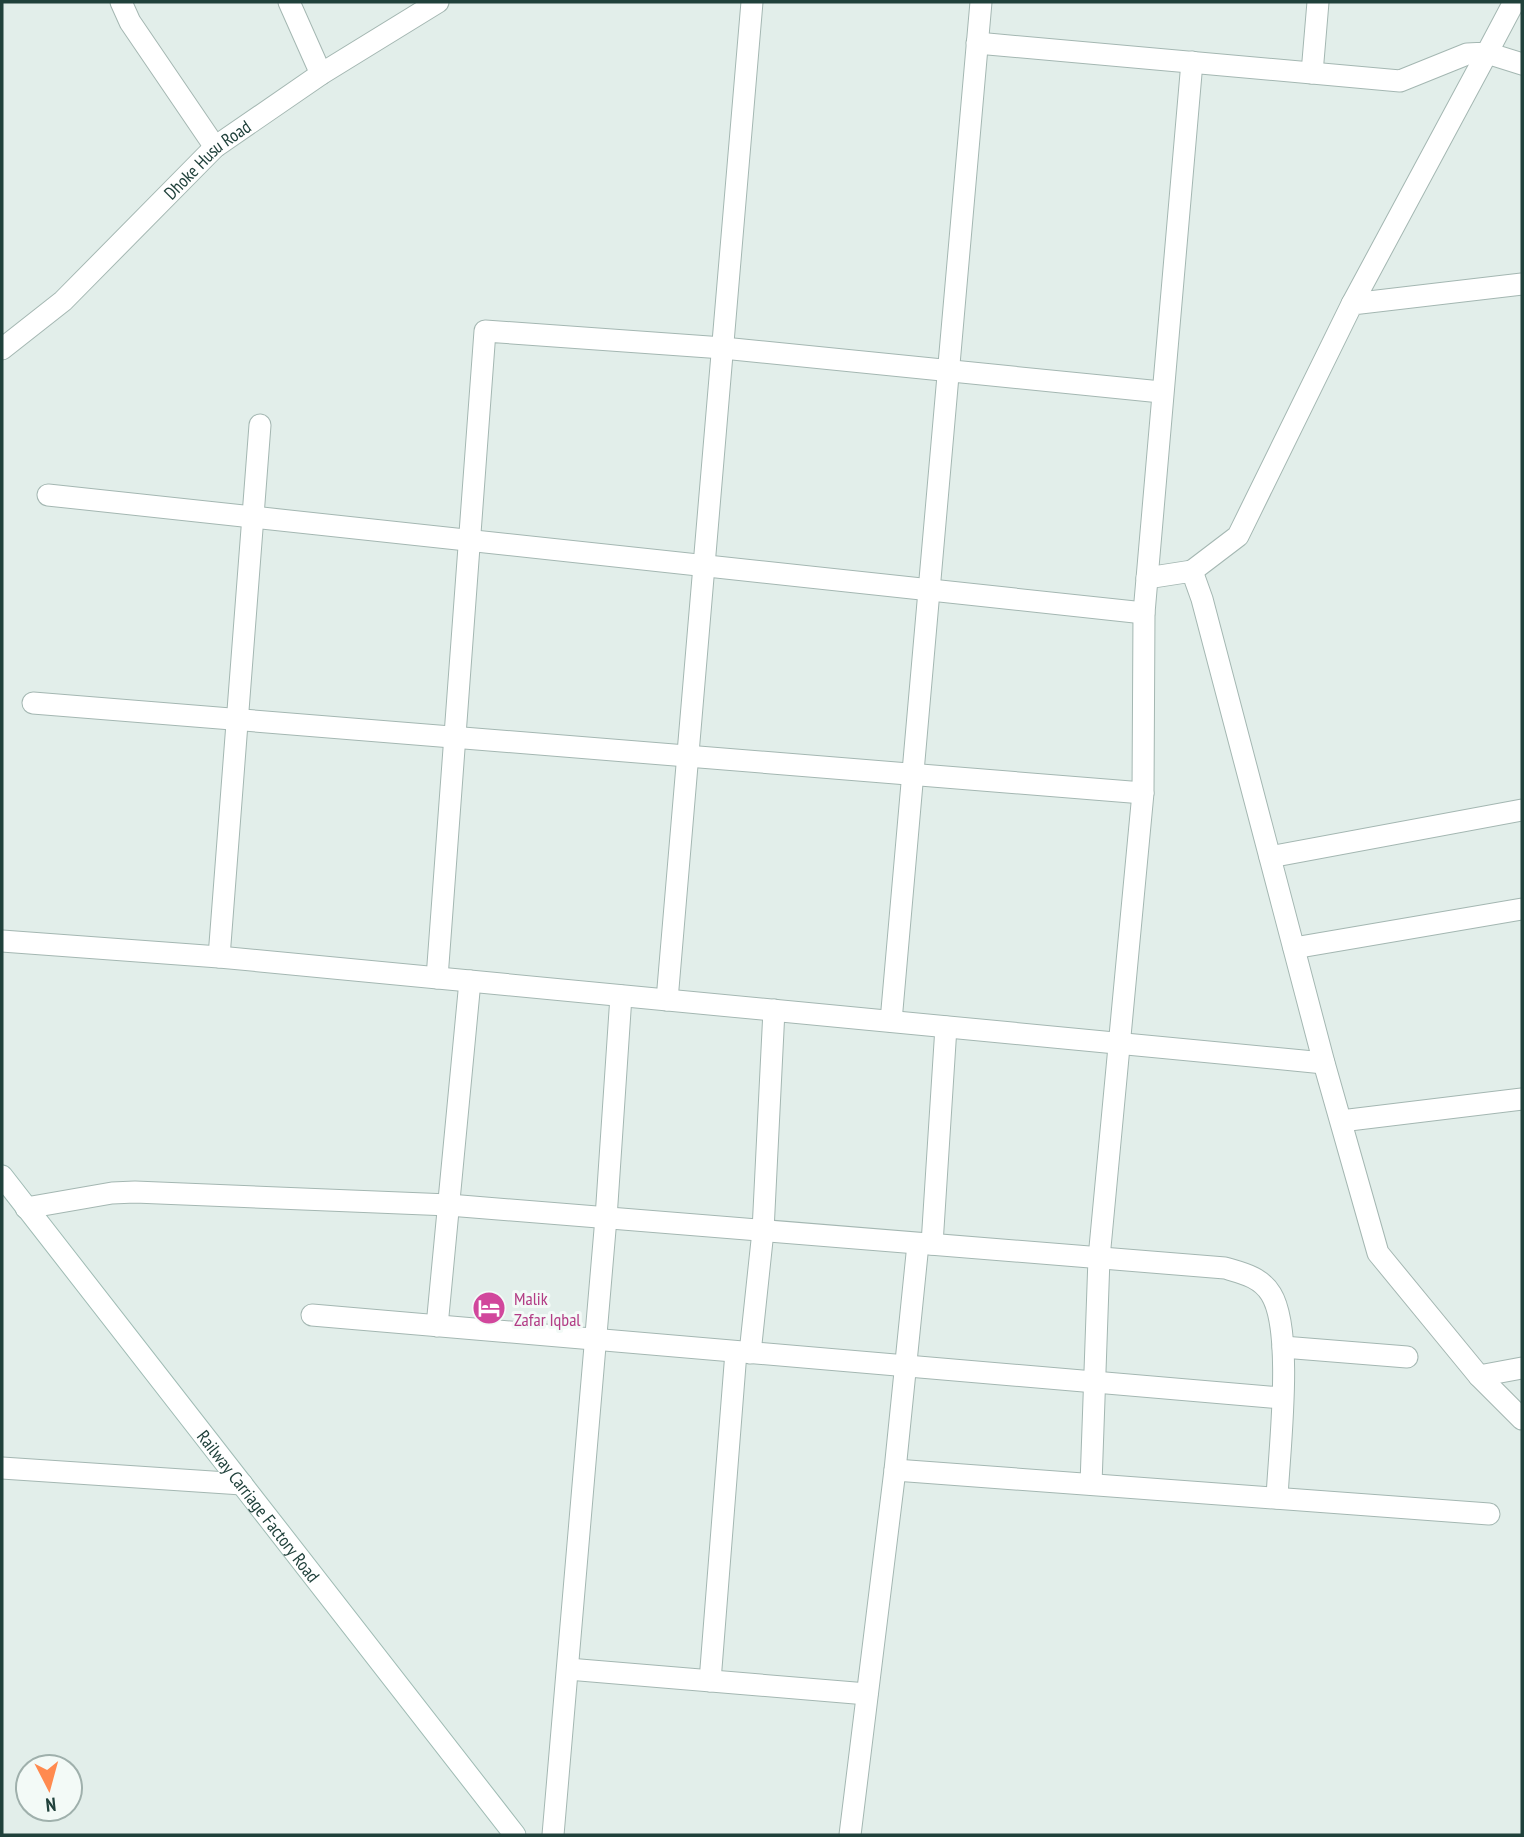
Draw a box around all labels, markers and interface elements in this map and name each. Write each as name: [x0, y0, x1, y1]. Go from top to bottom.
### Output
street label: Dhoke Husu Road: [159, 115, 255, 204]
place label: Malik Zafar Iqbal: [514, 1287, 581, 1331]
hotel icon: Malik Zafar Iqbal: [470, 1289, 508, 1327]
street label: Railway Carriage Factory Road: [192, 1425, 325, 1586]
north arrow: [14, 1753, 84, 1823]
text: N: [44, 1792, 57, 1817]

